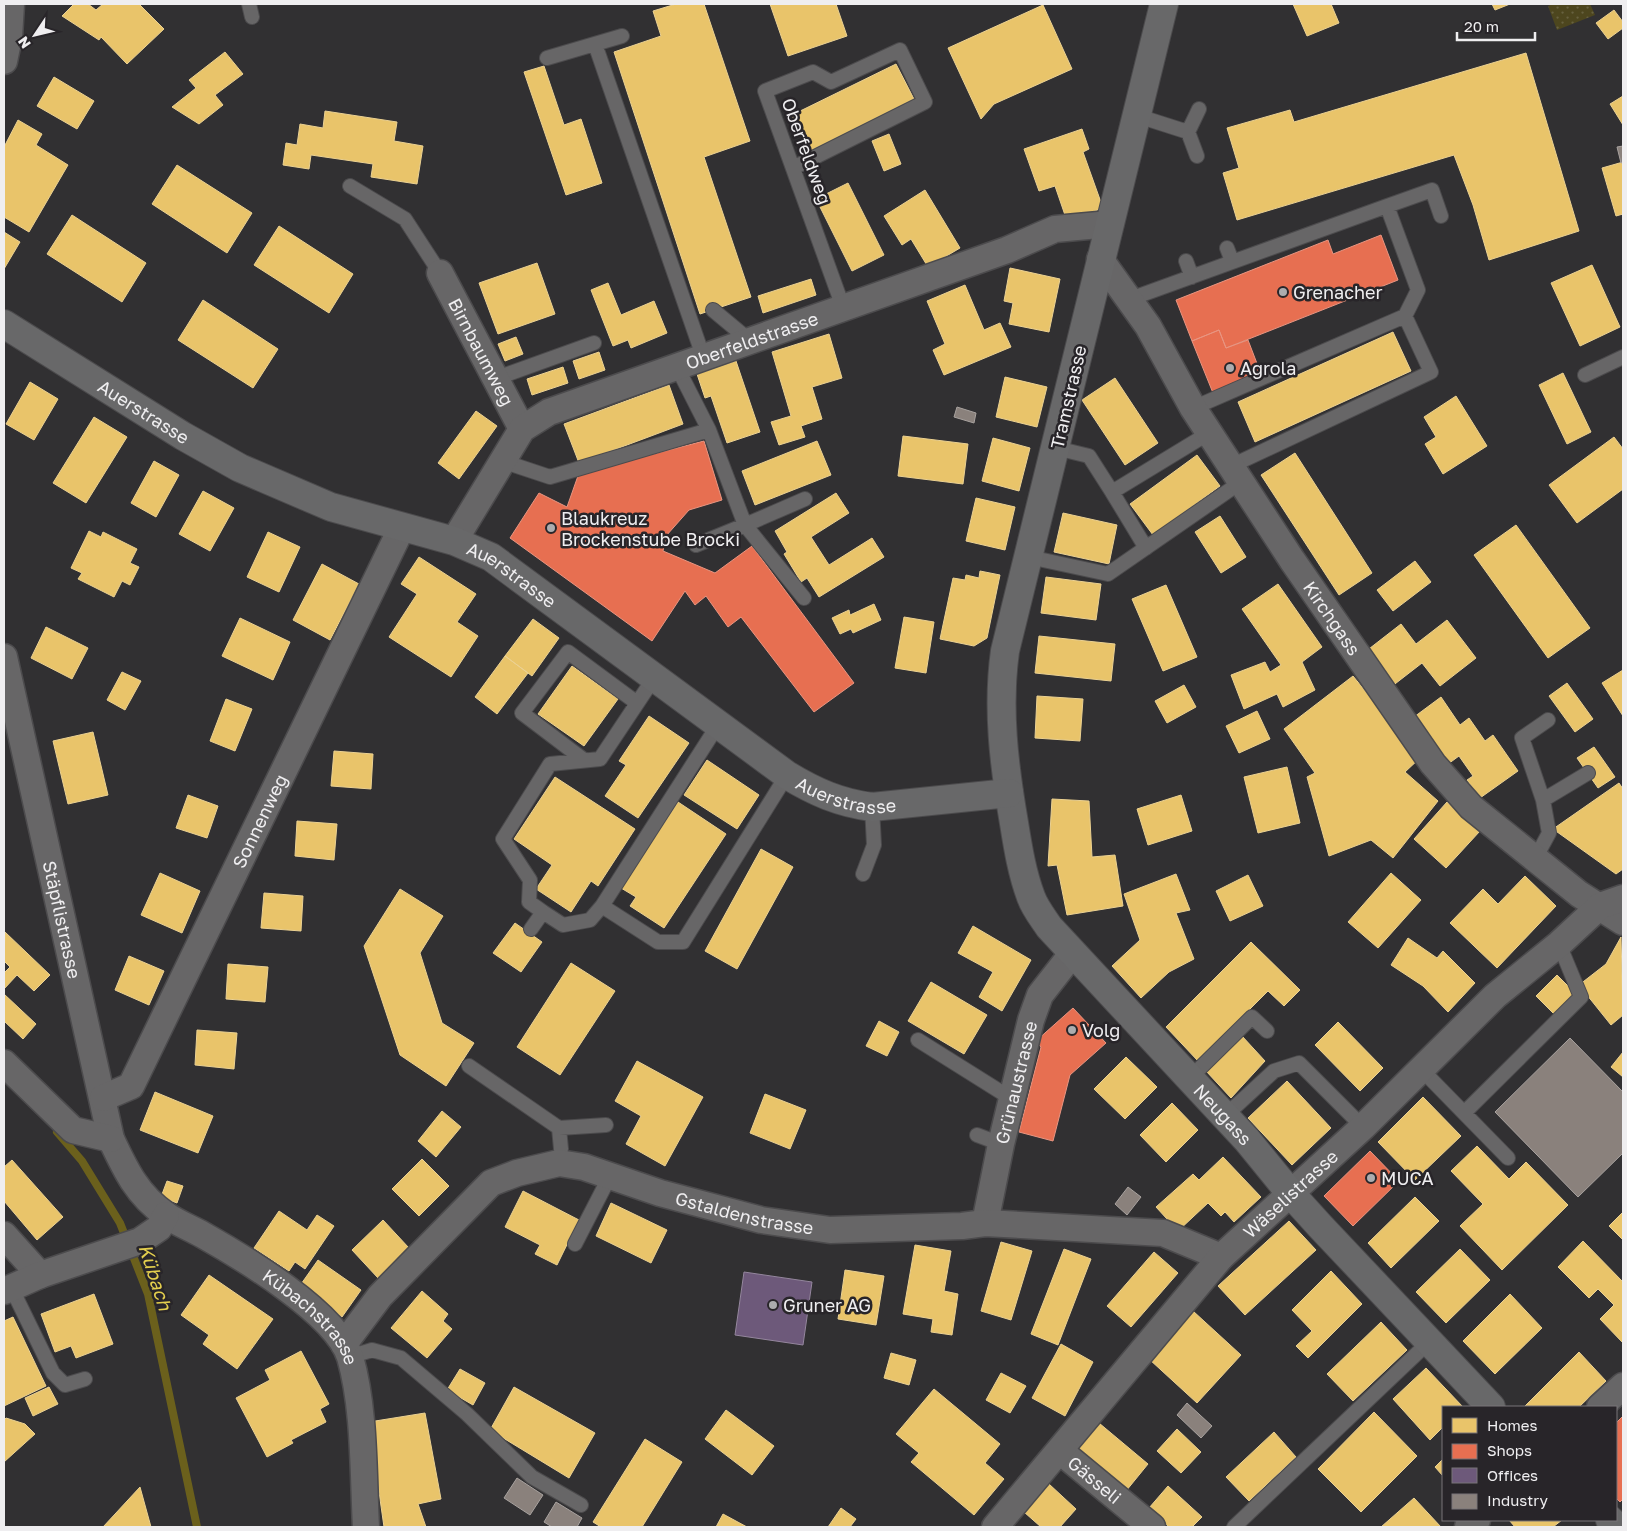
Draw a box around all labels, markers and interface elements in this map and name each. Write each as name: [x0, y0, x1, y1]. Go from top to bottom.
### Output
north arrow: [10, 10, 60, 60]
scale bar: [1457, 10, 1534, 42]
text: 20 m: [1464, 17, 1499, 35]
text: N: [14, 34, 34, 52]
street label: Oberfeldweg: [778, 95, 836, 207]
place label: Grenacher: [1293, 281, 1383, 303]
marker: Grenacher: [1277, 286, 1289, 298]
street label: Birnbaumweg: [444, 294, 519, 409]
street label: Oberfeldstrasse: [683, 307, 821, 374]
street label: Tramstrasse: [1045, 343, 1091, 451]
place label: Agrola: [1240, 357, 1297, 379]
marker: Agrola: [1224, 362, 1236, 374]
street label: Auerstrasse: [94, 375, 193, 448]
place label: Blaukreuz Brockenstube Brocki: [561, 507, 740, 550]
marker: Blaukreuz Brockenstube Brocki: [545, 522, 557, 534]
street label: Auerstrasse: [464, 537, 561, 612]
street label: Kirchgass: [1299, 577, 1365, 659]
street label: Sonnenweg: [227, 770, 292, 872]
street label: Auerstrasse: [792, 772, 897, 818]
street label: Stäpflistrasse: [39, 859, 86, 981]
street label: Grünaustrasse: [990, 1019, 1041, 1146]
place label: Volg: [1082, 1019, 1120, 1041]
marker: Volg: [1066, 1024, 1078, 1036]
street label: Neugass: [1189, 1079, 1257, 1149]
street label: Wäselistrasse: [1238, 1145, 1342, 1242]
place label: MUCA: [1381, 1167, 1434, 1189]
marker: MUCA: [1365, 1172, 1377, 1184]
street label: Gstaldenstrasse: [673, 1187, 815, 1238]
water label: Kübach: [134, 1241, 178, 1314]
street label: Kübachstrasse: [259, 1264, 363, 1367]
place label: Gruner AG: [783, 1294, 871, 1316]
marker: Gruner AG: [767, 1299, 779, 1311]
legend: [1442, 1406, 1617, 1521]
text: Homes: [1487, 1416, 1537, 1434]
text: Shops: [1487, 1441, 1532, 1459]
street label: Gässeli: [1063, 1451, 1126, 1508]
text: Offices: [1487, 1466, 1538, 1484]
text: Industry: [1487, 1491, 1548, 1509]

